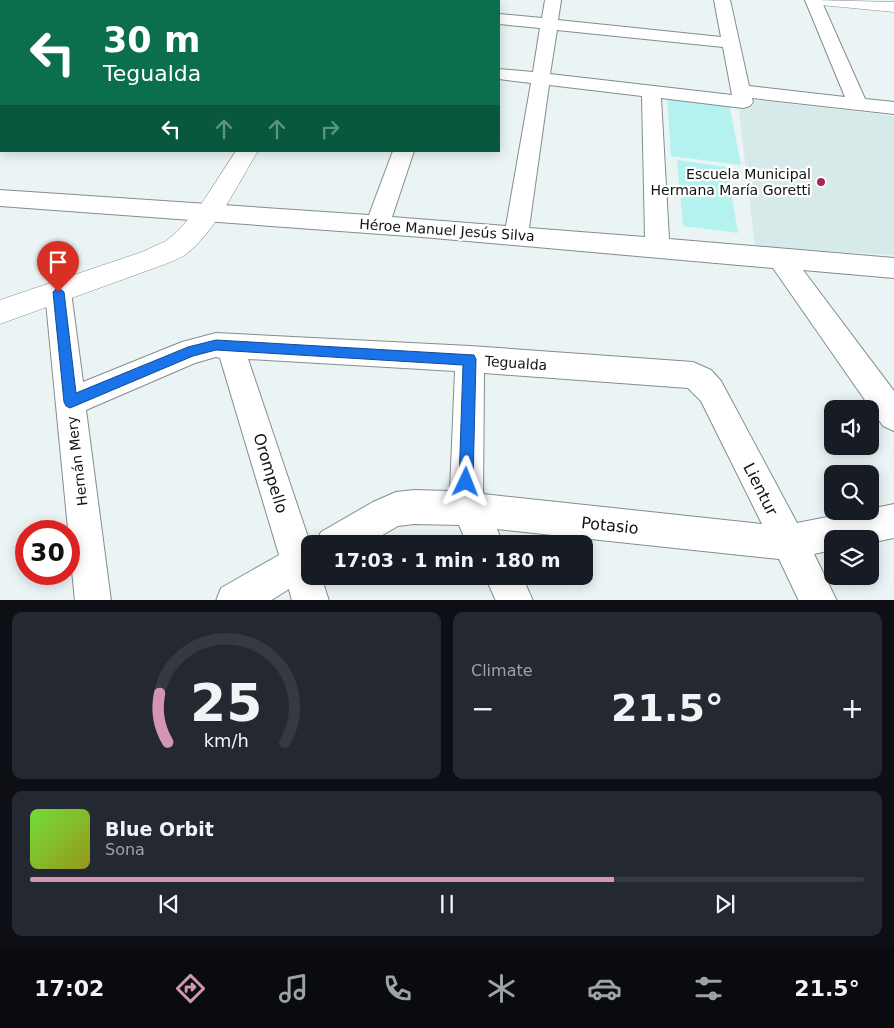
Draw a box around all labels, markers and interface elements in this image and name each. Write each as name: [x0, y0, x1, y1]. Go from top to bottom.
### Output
icon: left: [20, 20, 85, 85]
text: 30 m: [103, 20, 200, 60]
text: Tegualda: [103, 61, 201, 86]
icon: left: [157, 115, 185, 143]
icon: ahead: [210, 115, 238, 143]
icon: ahead: [263, 115, 291, 143]
icon: right: [316, 115, 344, 143]
place label: Escuela Municipal Hermana María Goretti: [651, 166, 811, 198]
marker: Escuela Municipal Hermana María Goretti: [815, 176, 827, 188]
street label: Héroe Manuel Jesús Silva: [359, 216, 535, 244]
pin: [37, 241, 79, 292]
icon: arrive: [44, 248, 72, 276]
street label: Tegualda: [483, 353, 548, 373]
map controls: [824, 400, 879, 585]
button: sound: [824, 400, 879, 455]
street label: Hernán Mery: [64, 415, 90, 507]
street label: Orompello: [249, 431, 292, 516]
position arrow: [439, 455, 491, 507]
street label: Lientur: [739, 460, 782, 519]
button: search: [824, 465, 879, 520]
street label: Potasio: [580, 513, 640, 538]
speed limit sign: 30: [15, 520, 80, 585]
button: layers: [824, 530, 879, 585]
text: 17:03 · 1 min · 180 m: [333, 549, 561, 571]
text: Climate: [471, 661, 533, 680]
text: 25: [190, 673, 263, 733]
text: 21.5°: [611, 686, 724, 730]
text: −: [471, 692, 494, 725]
text: +: [841, 692, 864, 725]
text: km/h: [204, 730, 249, 751]
text: Blue Orbit: [105, 818, 214, 840]
text: Sona: [105, 840, 145, 859]
icon: previous: [155, 890, 183, 918]
icon: pause: [433, 890, 461, 918]
icon: next: [711, 890, 739, 918]
icon: directions: [173, 971, 208, 1006]
icon: music: [276, 971, 311, 1006]
icon: phone: [380, 971, 415, 1006]
icon: climate: [484, 971, 519, 1006]
icon: car: [587, 971, 622, 1006]
icon: filters: [691, 971, 726, 1006]
text: 17:02: [34, 976, 104, 1001]
text: 21.5°: [794, 976, 860, 1001]

